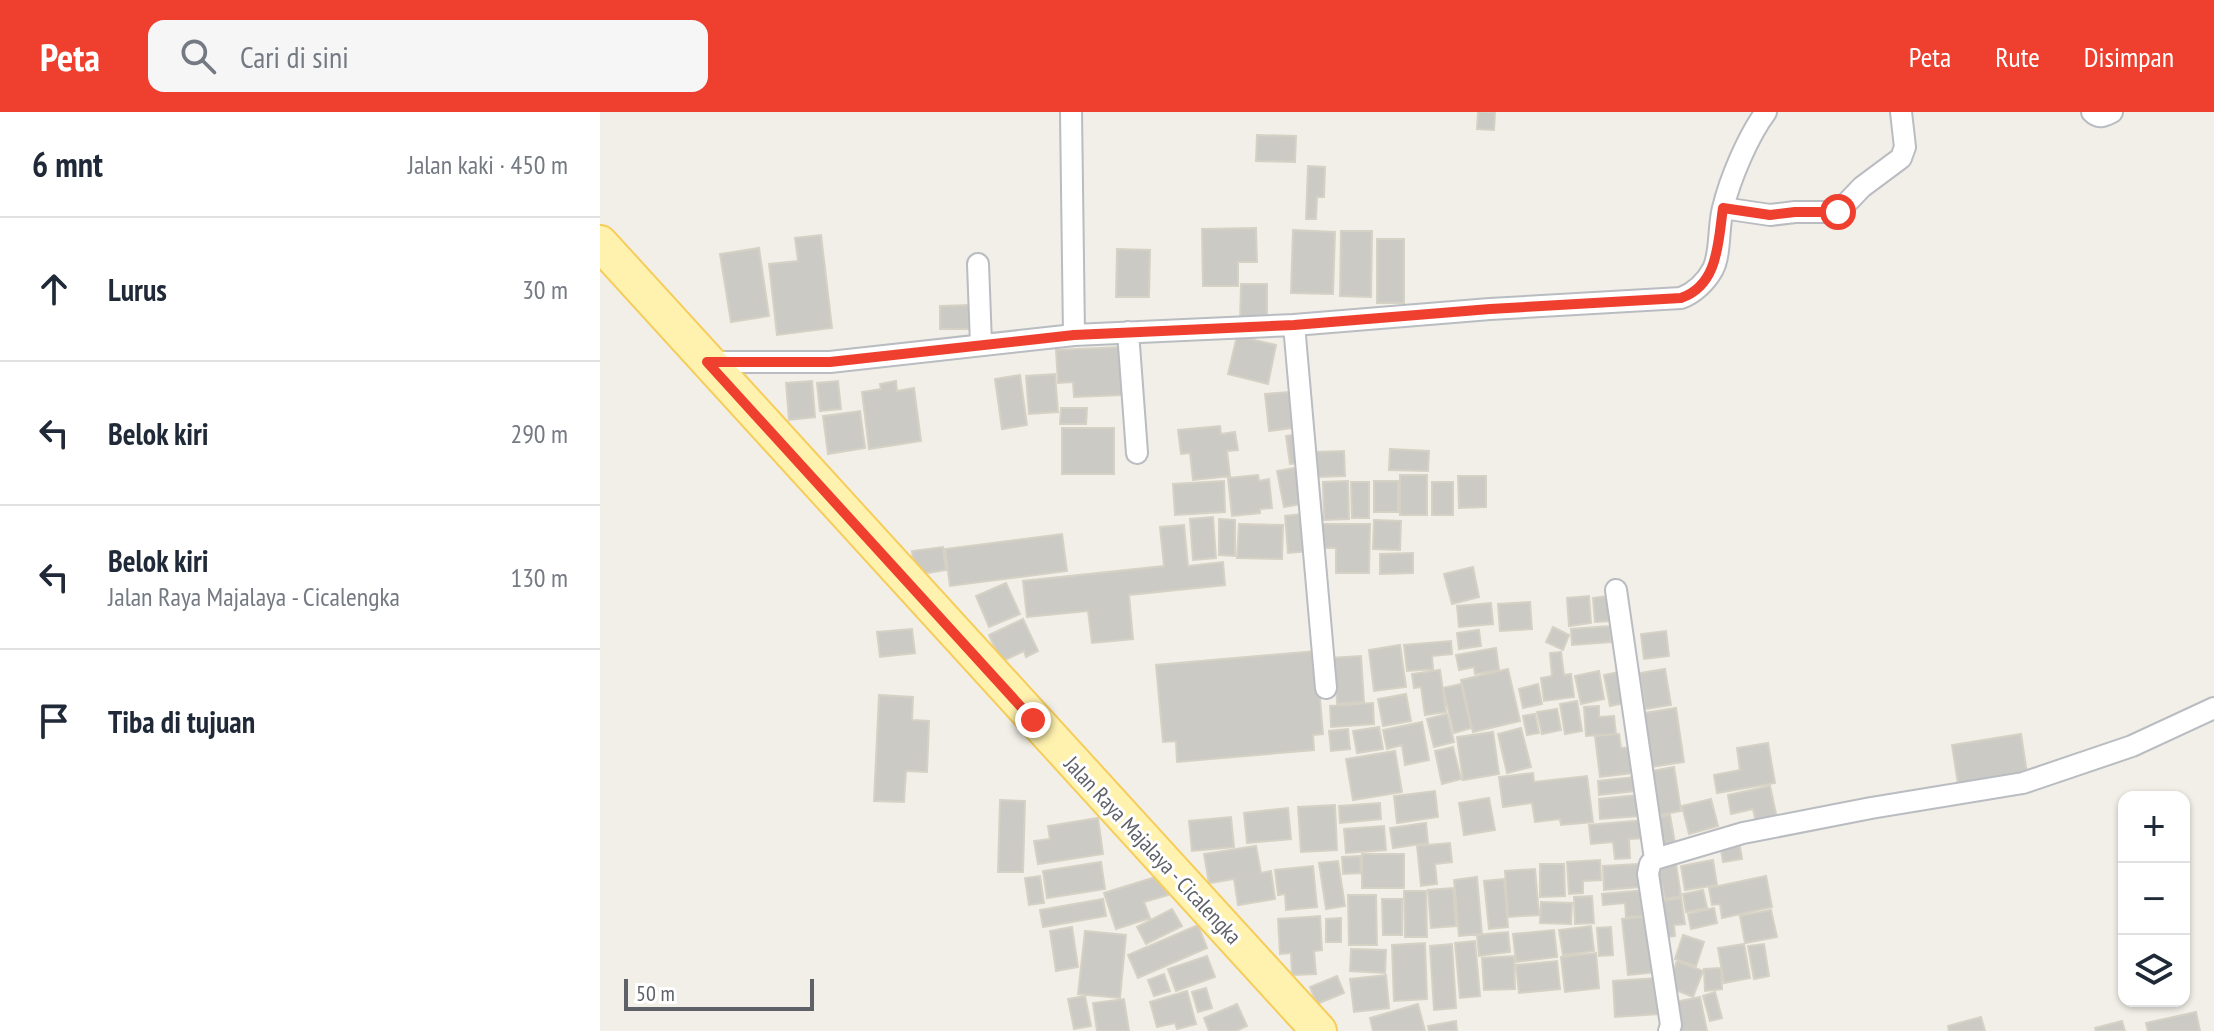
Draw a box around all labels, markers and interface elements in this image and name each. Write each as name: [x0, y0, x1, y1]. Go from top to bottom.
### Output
search box: [148, 20, 708, 92]
text: Peta: [40, 32, 100, 81]
icon: search: [176, 34, 220, 78]
text: Cari di sini: [240, 37, 349, 76]
text: Peta: [1909, 38, 1951, 75]
text: Rute: [1995, 38, 2040, 75]
text: Disimpan: [2084, 38, 2174, 75]
text: 6 mnt: [32, 142, 103, 186]
text: Jalan kaki · 450 m: [408, 148, 568, 181]
route start: [1820, 194, 1856, 230]
icon: ahead: [32, 267, 76, 311]
text: Lurus: [108, 270, 167, 309]
text: 30 m: [522, 273, 568, 306]
icon: left: [32, 411, 76, 455]
text: Belok kiri: [108, 414, 209, 453]
text: 290 m: [510, 417, 568, 450]
text: Belok kiri: [108, 541, 209, 580]
icon: left: [32, 555, 76, 599]
text: 130 m: [510, 561, 568, 594]
text: Jalan Raya Majalaya - Cicalengka: [108, 580, 400, 613]
icon: arrive: [32, 699, 76, 743]
text: Tiba di tujuan: [108, 702, 255, 741]
route end: [1015, 702, 1051, 738]
street label: Jalan Raya Majalaya - Cicalengka: [1058, 749, 1247, 950]
map controls: [2118, 791, 2190, 1007]
button: +: [2118, 791, 2190, 863]
button: −: [2118, 863, 2190, 935]
button: layers: [2118, 935, 2190, 1007]
scale bar: [624, 975, 814, 1011]
text: 50 m: [636, 979, 675, 1007]

